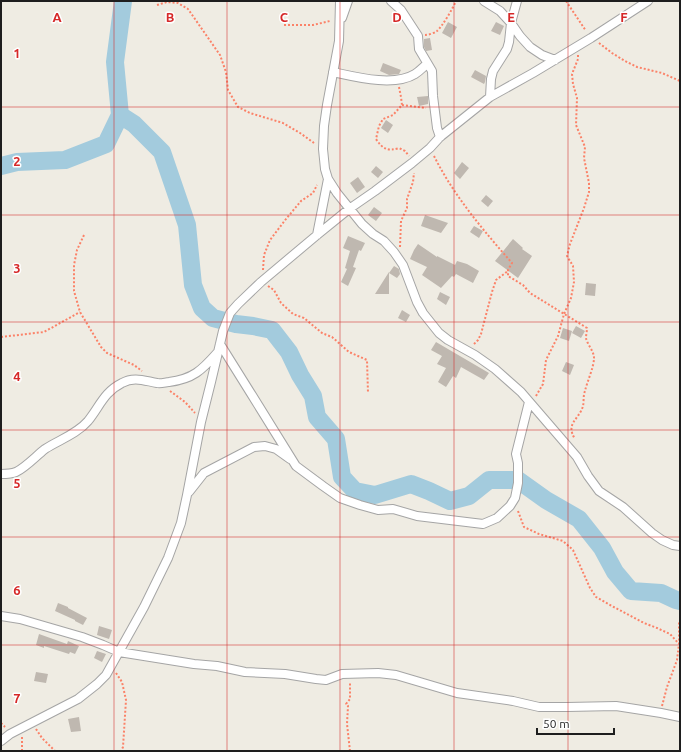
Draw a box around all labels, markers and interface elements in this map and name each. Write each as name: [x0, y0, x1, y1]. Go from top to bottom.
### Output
text: A: [52, 10, 62, 24]
text: B: [166, 10, 175, 24]
text: C: [280, 10, 289, 24]
text: D: [392, 10, 402, 24]
text: E: [507, 10, 515, 24]
text: F: [620, 10, 628, 24]
text: 1: [13, 46, 21, 60]
text: 2: [13, 154, 21, 168]
text: 3: [13, 261, 21, 275]
text: 4: [13, 369, 21, 383]
text: 5: [13, 476, 21, 490]
text: 6: [13, 583, 21, 597]
text: 7: [13, 691, 21, 705]
scale bar: [537, 710, 614, 736]
text: 50 m: [543, 717, 570, 730]

